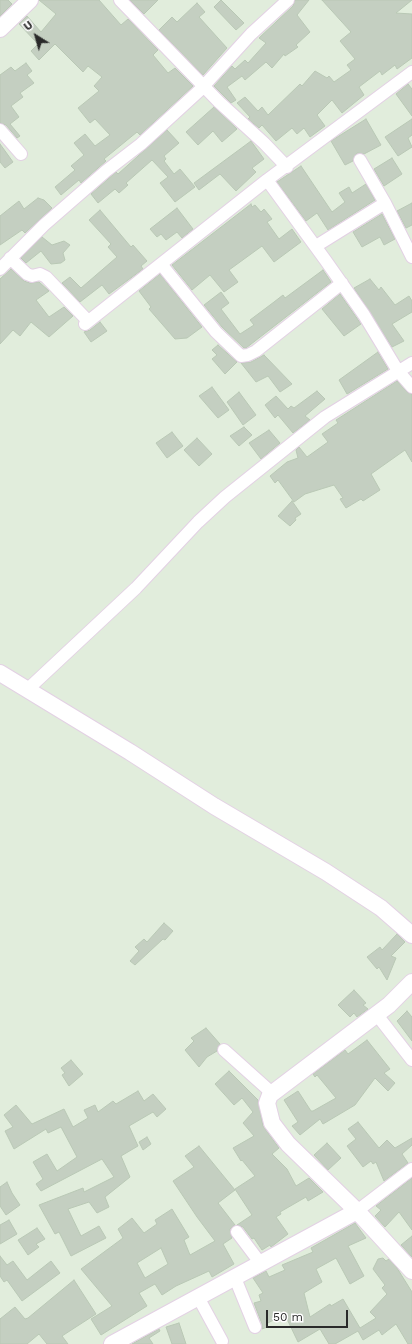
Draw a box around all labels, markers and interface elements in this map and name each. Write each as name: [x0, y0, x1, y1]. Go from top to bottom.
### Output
north arrow: [16, 16, 56, 56]
text: U: [21, 18, 36, 34]
scale bar: [268, 1302, 350, 1328]
text: 50 m: [273, 1310, 303, 1324]

